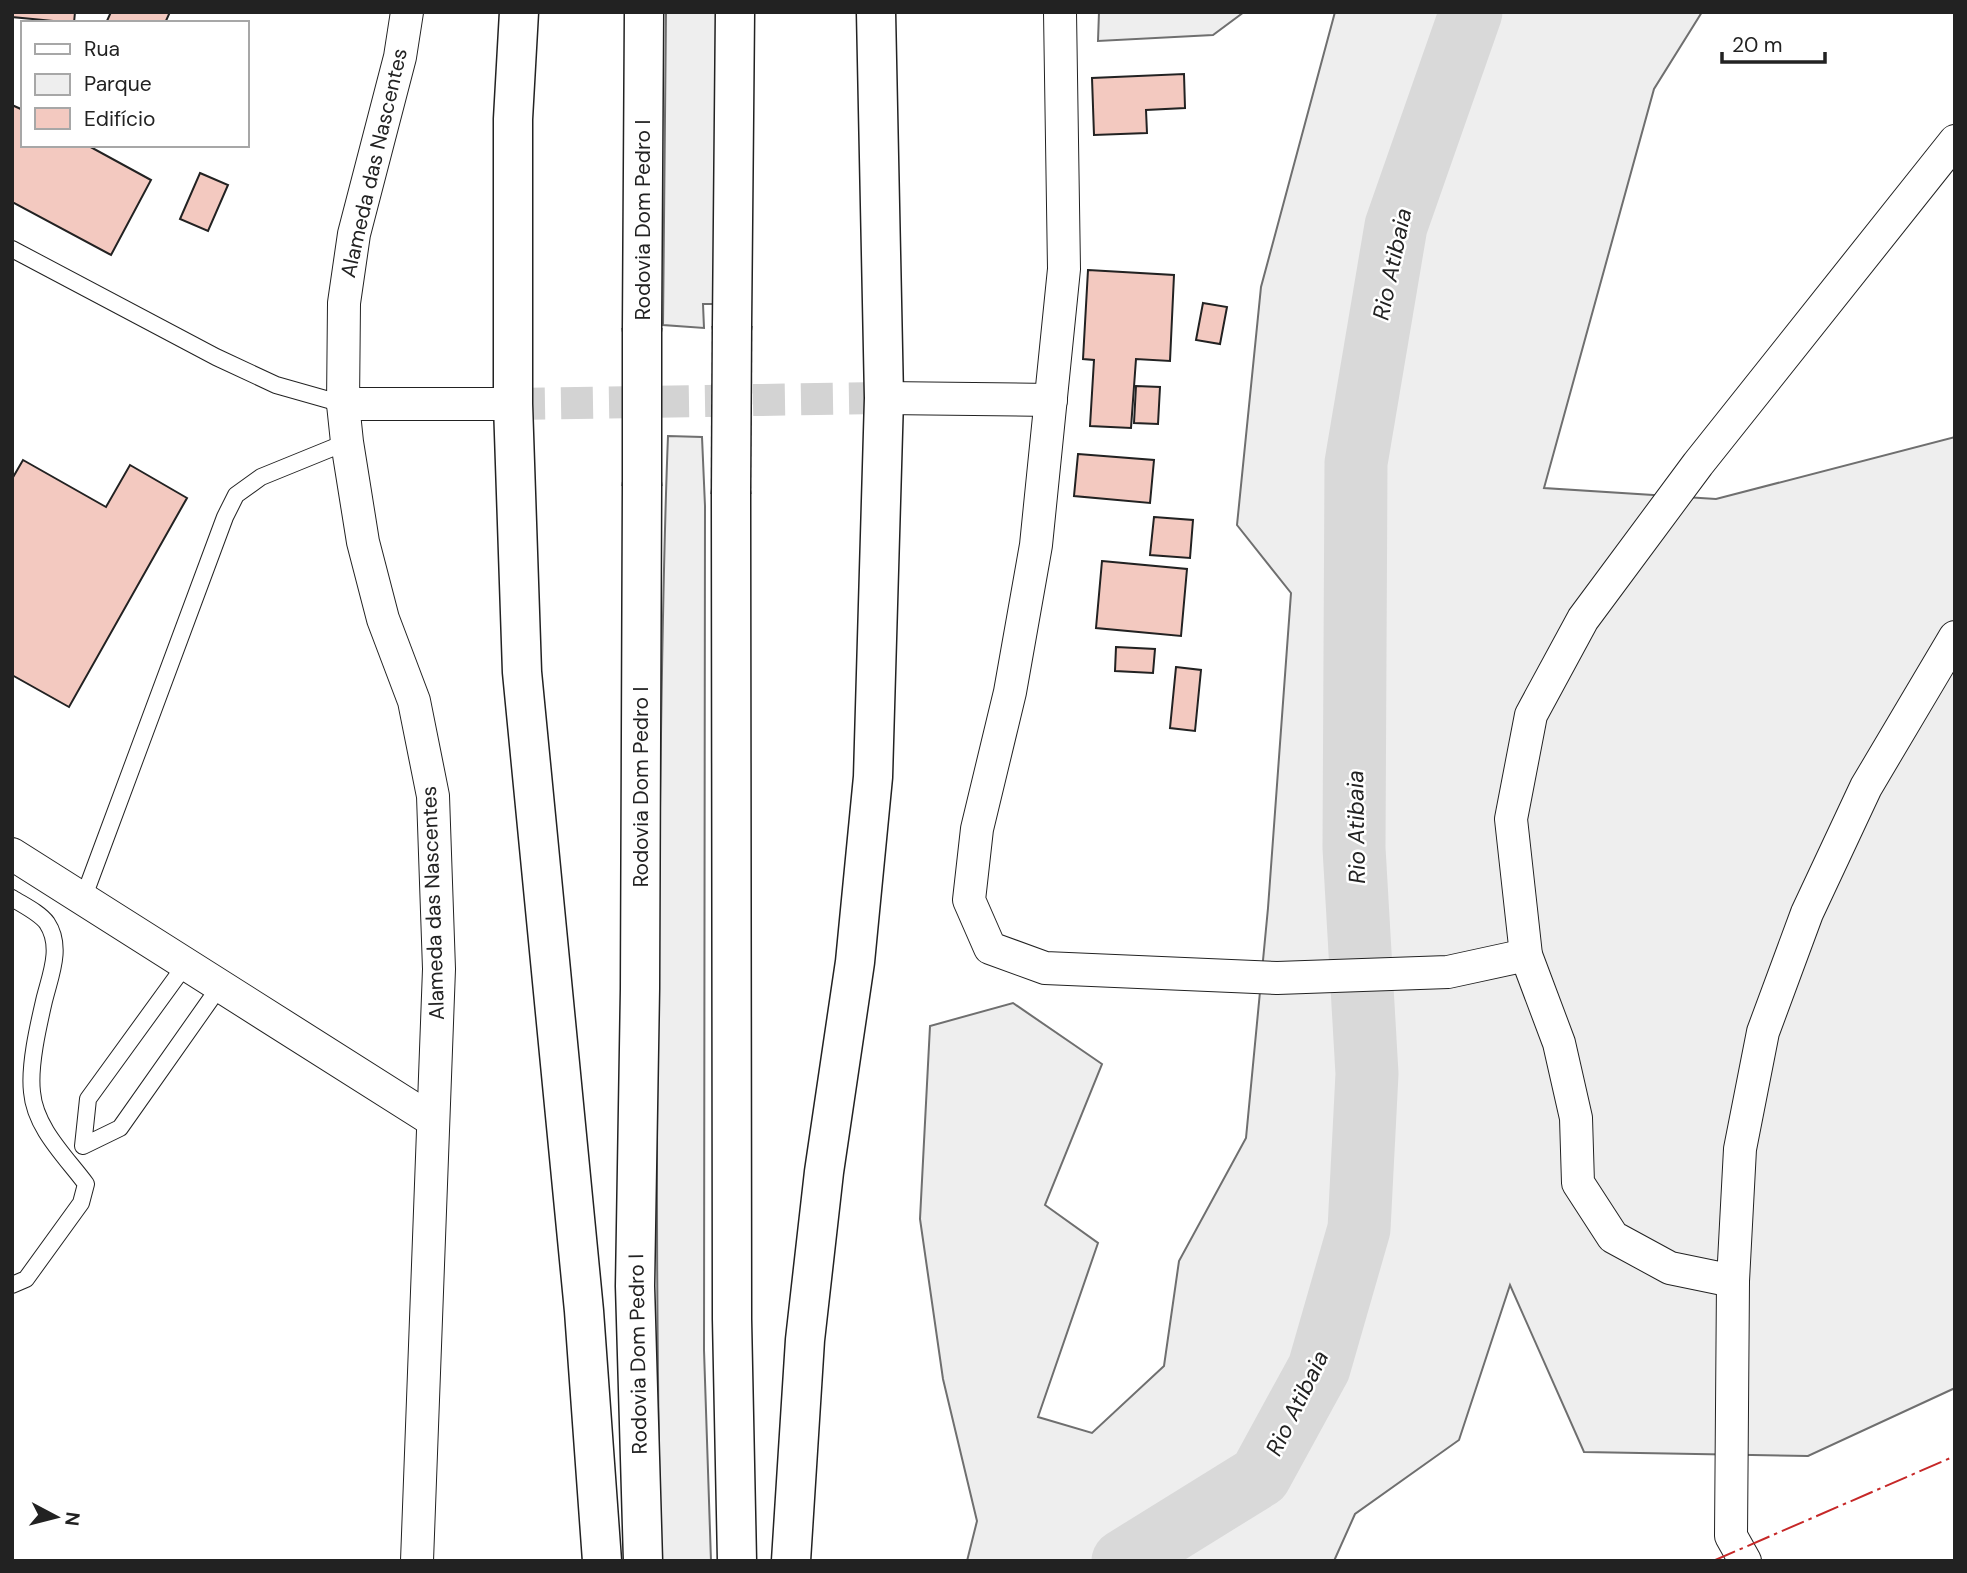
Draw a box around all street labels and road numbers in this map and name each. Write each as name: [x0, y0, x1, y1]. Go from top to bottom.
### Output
street label: Alameda das Nascentes: [334, 46, 414, 280]
street label: Rodovia Dom Pedro I: [629, 120, 657, 320]
street label: Rodovia Dom Pedro I: [627, 687, 655, 887]
street label: Alameda das Nascentes: [415, 785, 451, 1021]
street label: Rodovia Dom Pedro I: [622, 1253, 654, 1455]

